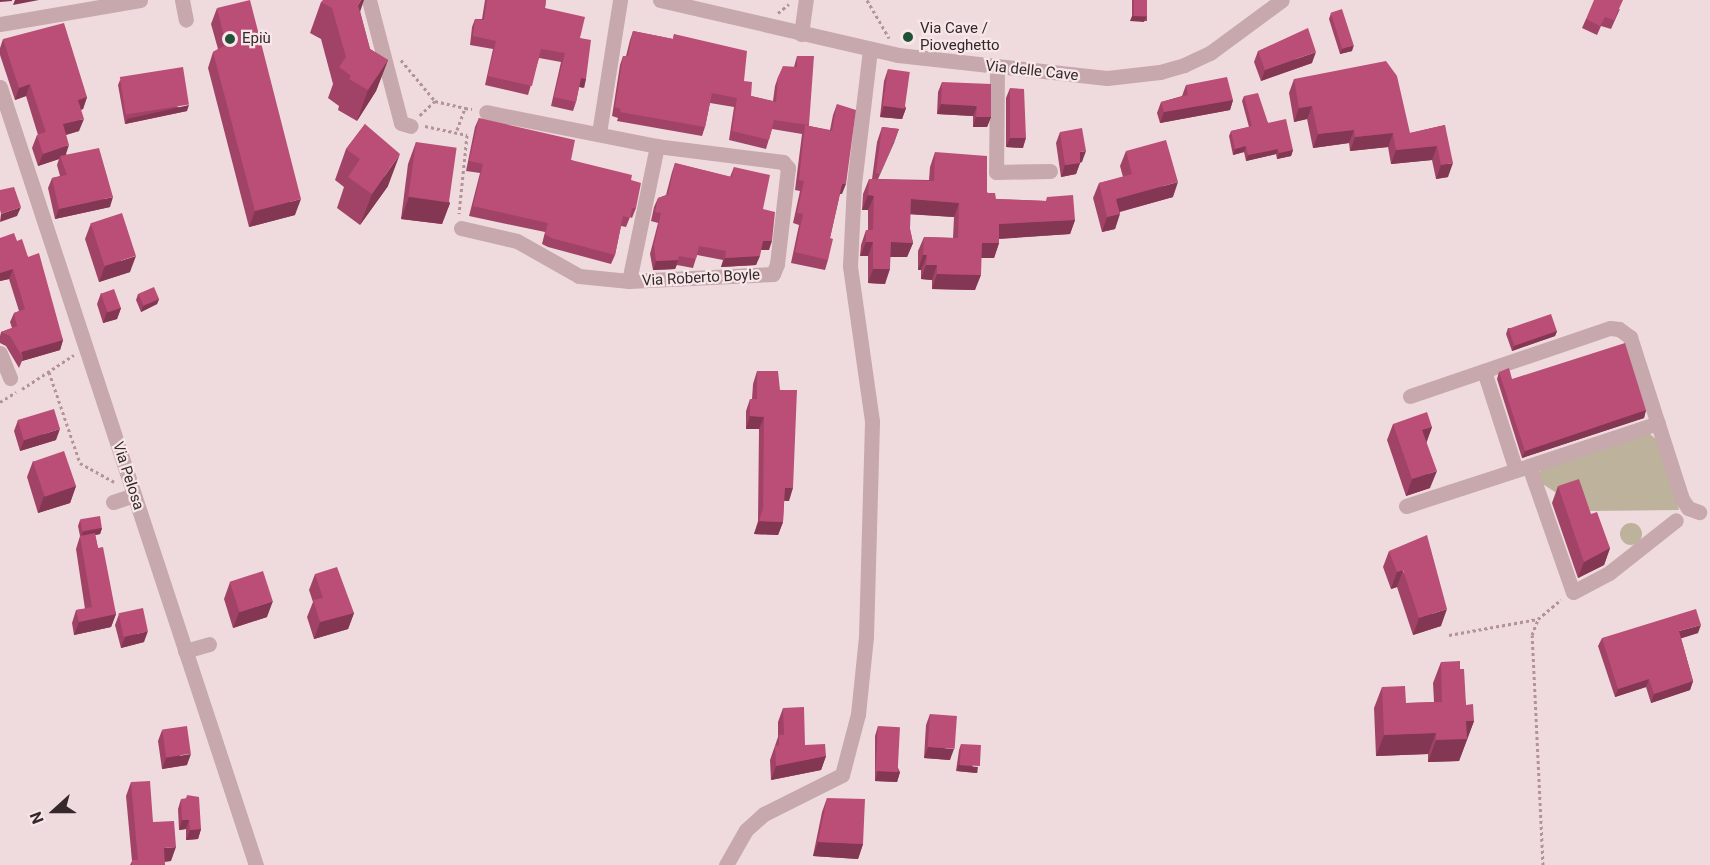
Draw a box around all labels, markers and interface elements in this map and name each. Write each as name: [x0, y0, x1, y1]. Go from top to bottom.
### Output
place label: Via Cave / Pioveghetto: [920, 19, 1000, 54]
place label: Epiù: [242, 30, 271, 48]
marker: Via Cave / Pioveghetto: [901, 30, 915, 44]
marker: Epiù: [223, 32, 237, 46]
street label: Via delle Cave: [985, 57, 1079, 85]
street label: Via Roberto Boyle: [641, 266, 761, 290]
street label: Via Pelosa: [109, 440, 147, 512]
north arrow: [24, 781, 84, 841]
text: N: [26, 809, 48, 826]

